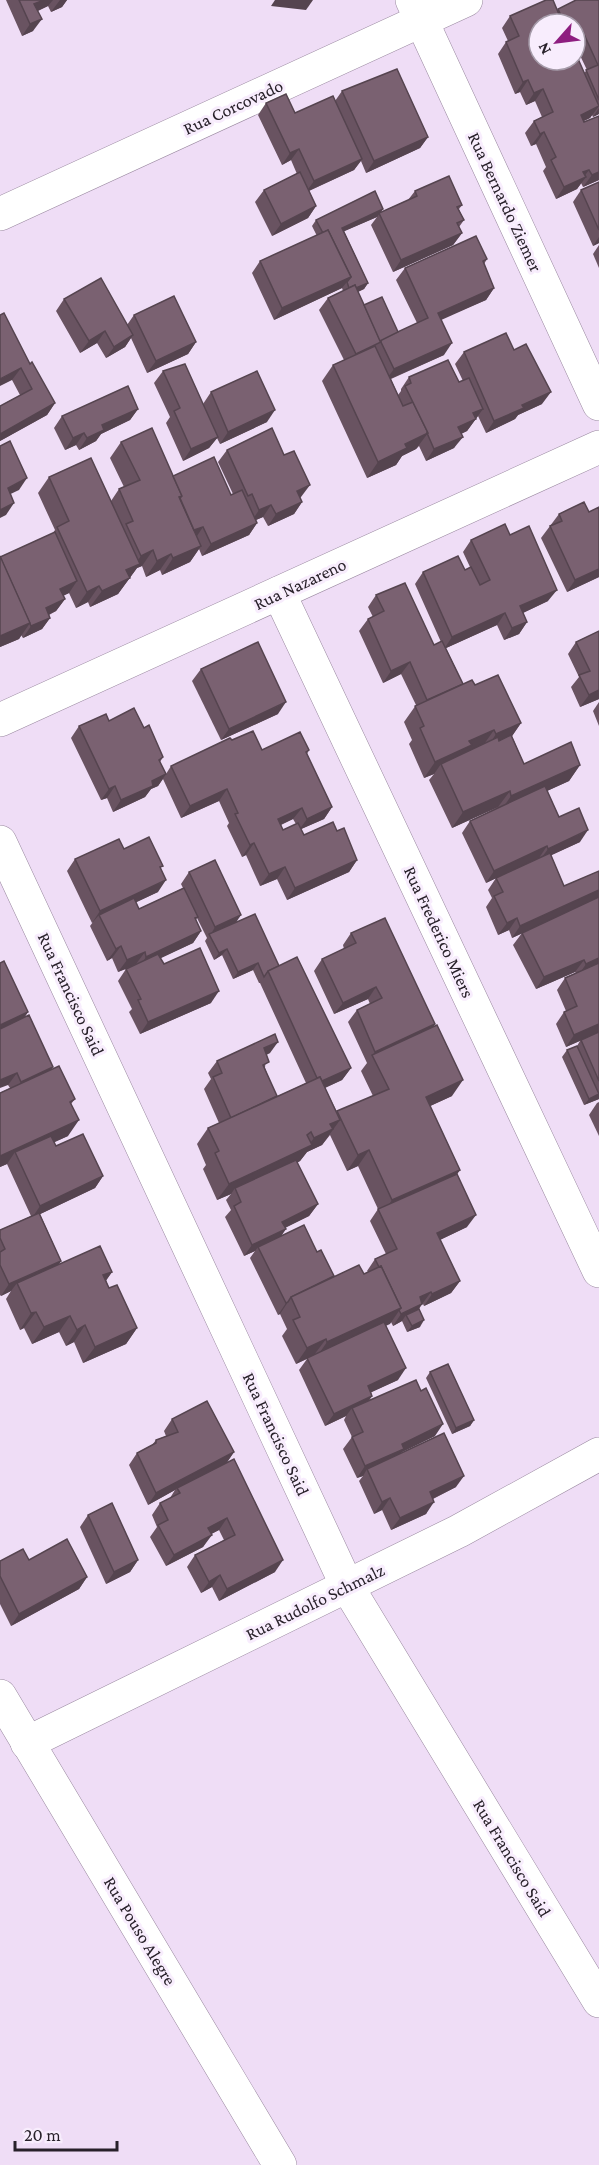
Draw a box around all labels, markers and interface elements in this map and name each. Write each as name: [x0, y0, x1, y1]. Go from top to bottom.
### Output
north arrow: [527, 12, 587, 72]
text: N: [534, 40, 554, 58]
street label: Rua Corcovado: [180, 75, 286, 139]
street label: Rua Bernardo Ziemer: [464, 129, 546, 276]
street label: Rua Nazareno: [251, 554, 349, 614]
street label: Rua Frederico Miers: [400, 863, 478, 1001]
street label: Rua Francisco Said: [34, 929, 109, 1059]
street label: Rua Francisco Said: [239, 1369, 314, 1499]
street label: Rua Rudolfo Schmalz: [242, 1560, 388, 1644]
street label: Rua Francisco Said: [469, 1796, 555, 1921]
street label: Rua Pouso Alegre: [100, 1873, 180, 1989]
scale bar: [15, 2114, 117, 2152]
text: 20 m: [24, 2125, 61, 2145]

